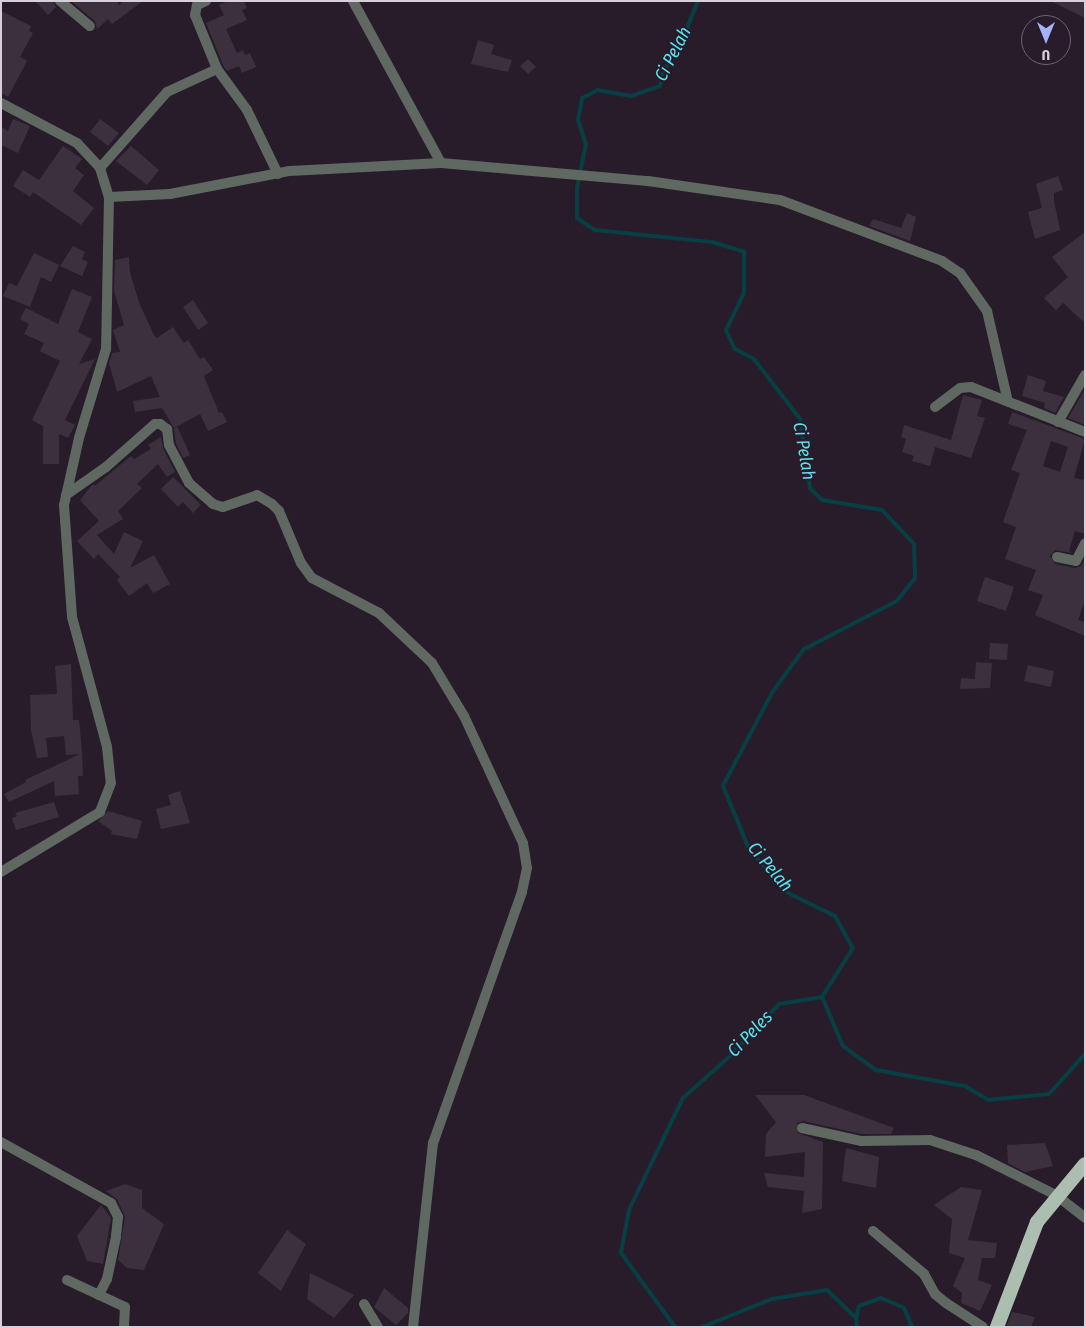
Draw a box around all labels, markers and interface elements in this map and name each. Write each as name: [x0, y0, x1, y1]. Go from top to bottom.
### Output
north arrow: [1021, 15, 1071, 65]
water label: Ci Pelah: [650, 23, 696, 85]
text: U: [1042, 46, 1050, 63]
water label: Ci Pelah: [788, 420, 820, 482]
water label: Ci Pelah: [743, 838, 797, 896]
water label: Ci Peles: [723, 1006, 777, 1062]

